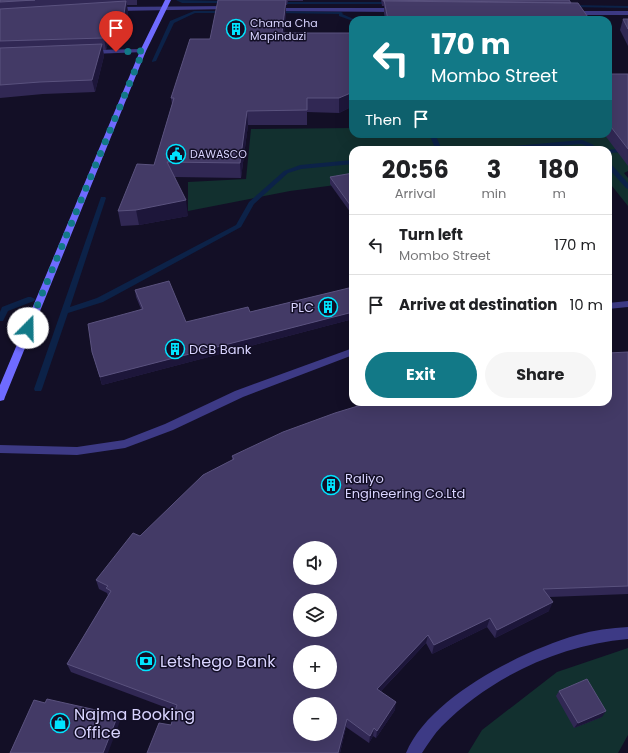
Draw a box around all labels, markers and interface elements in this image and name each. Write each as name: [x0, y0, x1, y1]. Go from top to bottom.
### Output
pin: [99, 11, 133, 52]
place label: Chama Cha Mapinduzi: [250, 15, 318, 44]
icon: arrive: [105, 17, 127, 39]
building icon: Chama Cha Mapinduzi: [225, 18, 247, 40]
text: 170 m: [431, 25, 510, 64]
icon: left: [365, 32, 417, 84]
text: Mombo Street: [431, 63, 558, 88]
icon: arrive: [410, 108, 432, 130]
text: Then: [365, 109, 402, 130]
public building icon: DAWASCO: [165, 143, 187, 165]
place label: DAWASCO: [190, 146, 247, 162]
text: 20:56: [382, 153, 449, 186]
text: 3: [487, 153, 501, 186]
text: 180: [539, 153, 579, 186]
text: Arrival: [395, 184, 436, 203]
text: min: [481, 184, 506, 203]
text: m: [552, 184, 566, 203]
text: Turn left: [399, 224, 463, 245]
icon: left: [365, 234, 387, 256]
text: 170 m: [554, 234, 596, 255]
text: Mombo Street: [399, 246, 491, 265]
icon: arrive: [365, 294, 387, 316]
text: Arrive at destination: [399, 294, 557, 315]
text: 10 m: [569, 294, 603, 315]
building icon: PLC: [317, 296, 339, 318]
place label: PLC: [291, 298, 314, 317]
position arrow: [7, 307, 49, 349]
building icon: DCB Bank: [164, 338, 186, 360]
place label: DCB Bank: [189, 340, 252, 359]
button: Exit: [365, 352, 477, 398]
button: Share: [485, 352, 596, 398]
place label: Raliyo Engineering Co.Ltd: [345, 469, 465, 503]
building icon: Raliyo Engineering Co.Ltd: [320, 474, 342, 496]
map controls: [293, 541, 337, 741]
button: sound: [293, 541, 337, 585]
button: layers: [293, 593, 337, 637]
button: +: [293, 645, 337, 689]
bank icon: Letshego Bank: [135, 650, 157, 672]
place label: Letshego Bank: [160, 650, 276, 673]
button: −: [293, 697, 337, 741]
place label: Najma Booking Office: [74, 703, 195, 744]
shop icon: Najma Booking Office: [49, 712, 71, 734]

